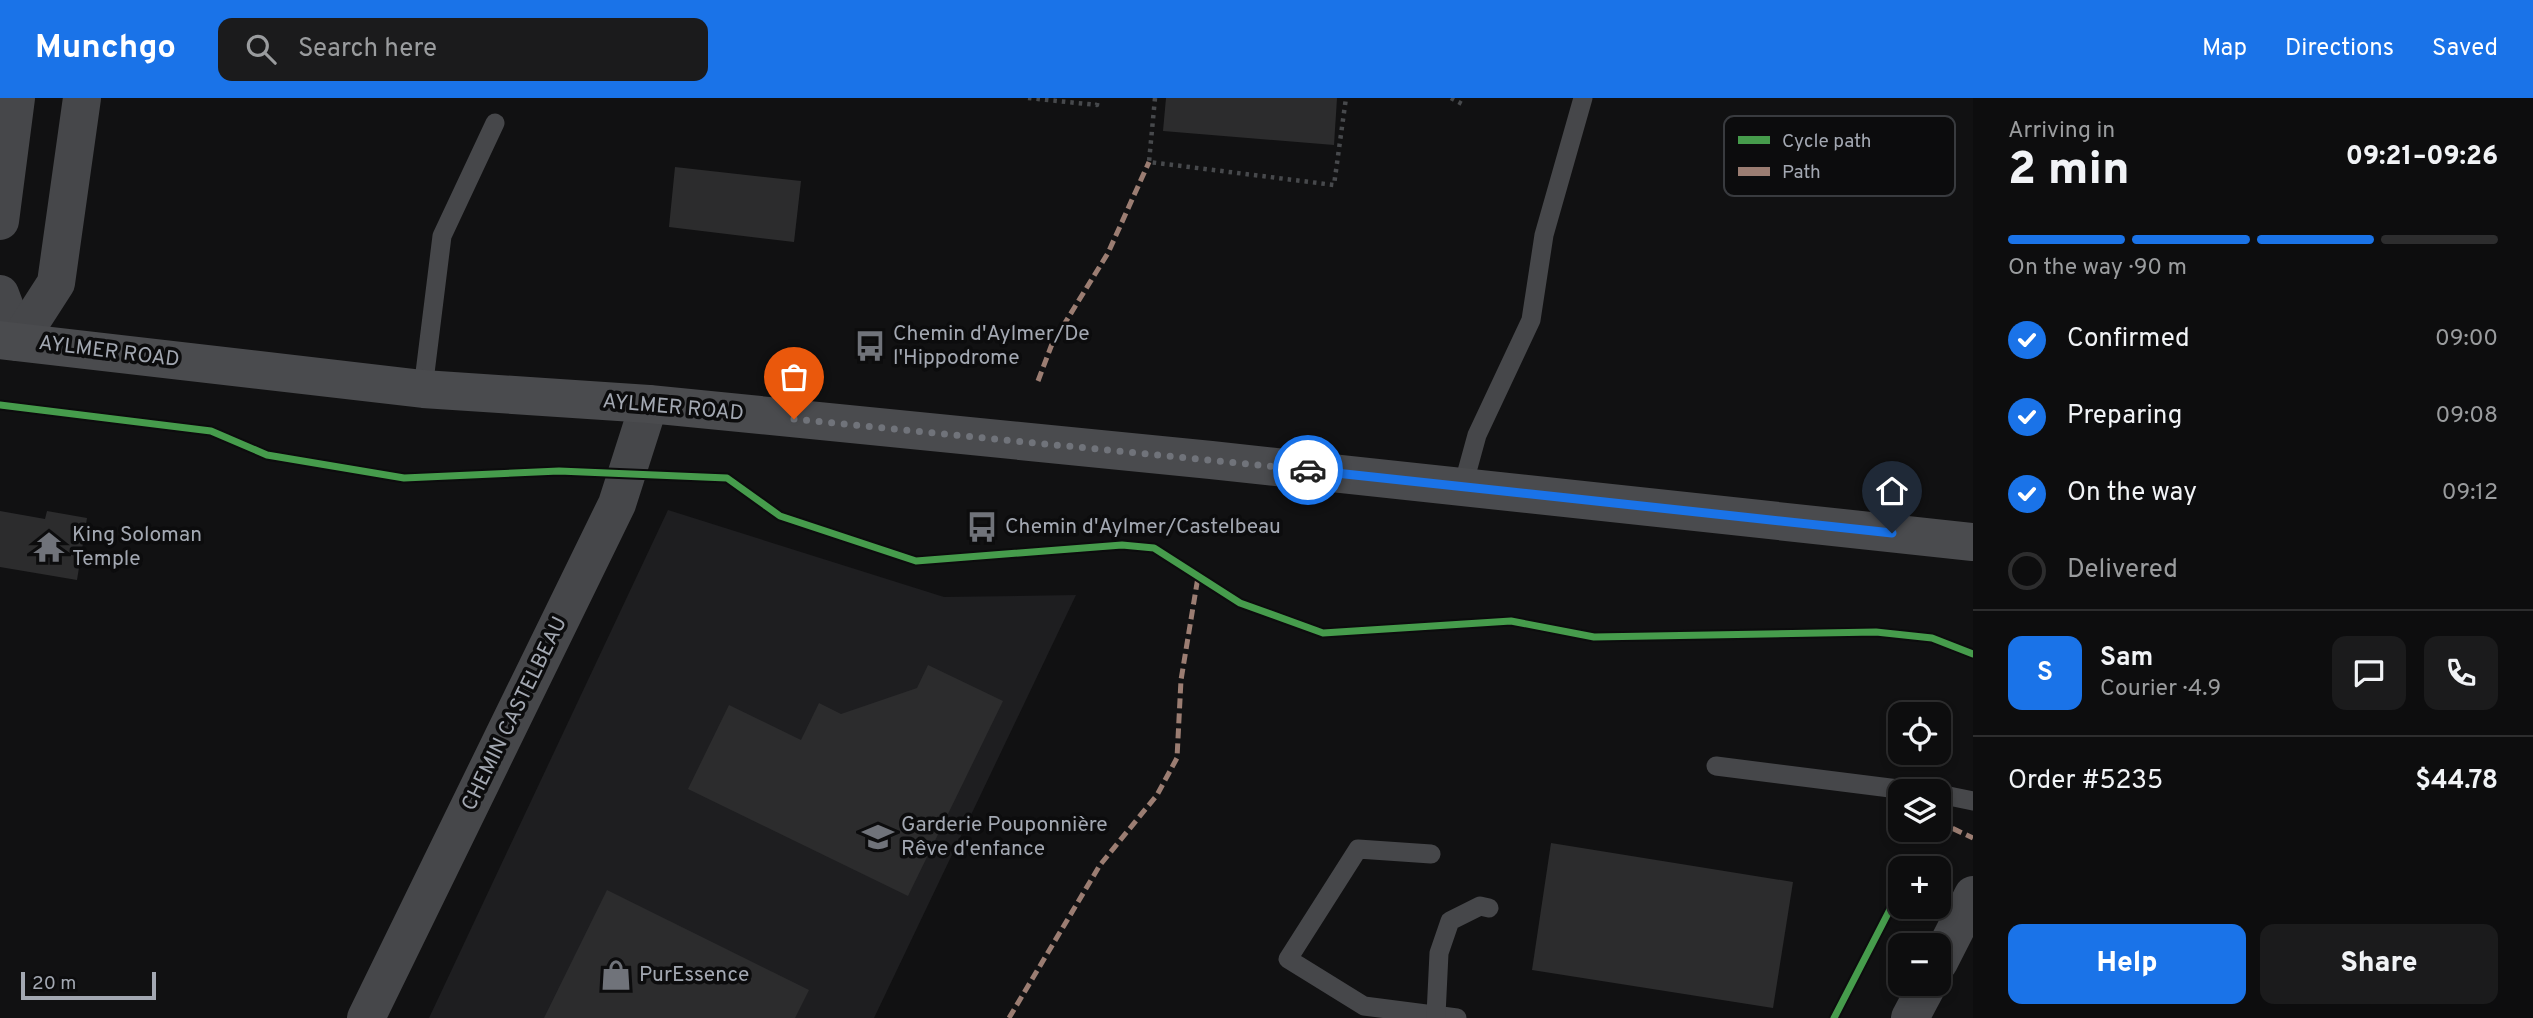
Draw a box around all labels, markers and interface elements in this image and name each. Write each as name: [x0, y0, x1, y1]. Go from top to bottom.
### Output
search box: [218, 18, 708, 81]
text: Munchgo: [35, 28, 176, 70]
icon: search: [242, 30, 280, 68]
text: Search here: [298, 33, 437, 66]
text: Map: [2202, 34, 2247, 64]
text: Directions: [2285, 34, 2394, 64]
text: Saved: [2432, 34, 2498, 64]
legend: [1724, 116, 1955, 196]
text: Arriving in: [2008, 117, 2115, 146]
text: Cycle path: [1782, 130, 1871, 154]
text: 09:21–09:26: [2346, 141, 2498, 174]
text: 2 min: [2008, 142, 2130, 201]
text: Path: [1782, 161, 1821, 185]
text: On the way · 90 m: [2008, 254, 2187, 283]
place label: Chemin d'Aylmer/De l'Hippodrome: [893, 321, 1090, 372]
icon: check: [2008, 321, 2046, 359]
text: Confirmed: [2067, 323, 2190, 356]
text: 09:00: [2435, 325, 2498, 354]
bus stop icon: Chemin d'Aylmer/De l'Hippodrome: [853, 329, 887, 363]
street label: AYLMER ROAD: [37, 330, 181, 374]
pin: [764, 347, 824, 419]
icon: bag: [775, 358, 813, 396]
street label: AYLMER ROAD: [601, 388, 745, 428]
icon: check: [2008, 398, 2046, 436]
text: Preparing: [2067, 400, 2182, 433]
text: 09:08: [2436, 402, 2498, 431]
courier: [1273, 435, 1343, 505]
icon: car: [1289, 451, 1327, 489]
pin: [1862, 461, 1922, 533]
icon: home: [1873, 472, 1911, 510]
icon: check: [2008, 475, 2046, 513]
text: On the way: [2067, 477, 2197, 510]
text: 09:12: [2442, 479, 2498, 508]
bus stop icon: Chemin d'Aylmer/Castelbeau: [965, 510, 999, 544]
place label: Chemin d'Aylmer/Castelbeau: [1005, 514, 1281, 541]
place label: King Soloman Temple: [72, 522, 202, 573]
temple icon: King Soloman Temple: [32, 530, 66, 564]
text: Delivered: [2067, 554, 2178, 587]
street label: CHEMIN CASTELBEAU: [456, 612, 574, 816]
button: chat: [2332, 636, 2406, 710]
button: phone: [2424, 636, 2498, 710]
text: Sam: [2100, 642, 2153, 675]
text: S: [2037, 657, 2053, 690]
text: Courier · 4.9: [2100, 675, 2221, 704]
map controls: [1888, 702, 1951, 996]
button: locate: [1888, 702, 1951, 765]
text: Order #5235: [2008, 765, 2163, 798]
text: $44.78: [2415, 765, 2498, 798]
button: layers: [1888, 779, 1951, 842]
place label: Garderie Pouponnière Rêve d'enfance: [901, 812, 1108, 863]
school or university icon: Garderie Pouponnière Rêve d'enfance: [861, 820, 895, 854]
button: +: [1888, 856, 1951, 919]
button: Help: [2008, 924, 2246, 1004]
button: Share: [2260, 924, 2498, 1004]
button: −: [1888, 933, 1951, 996]
shop icon: PurEssence: [599, 958, 633, 992]
place label: PurEssence: [639, 962, 749, 989]
scale bar: [21, 969, 156, 1001]
text: 20 m: [32, 972, 76, 996]

